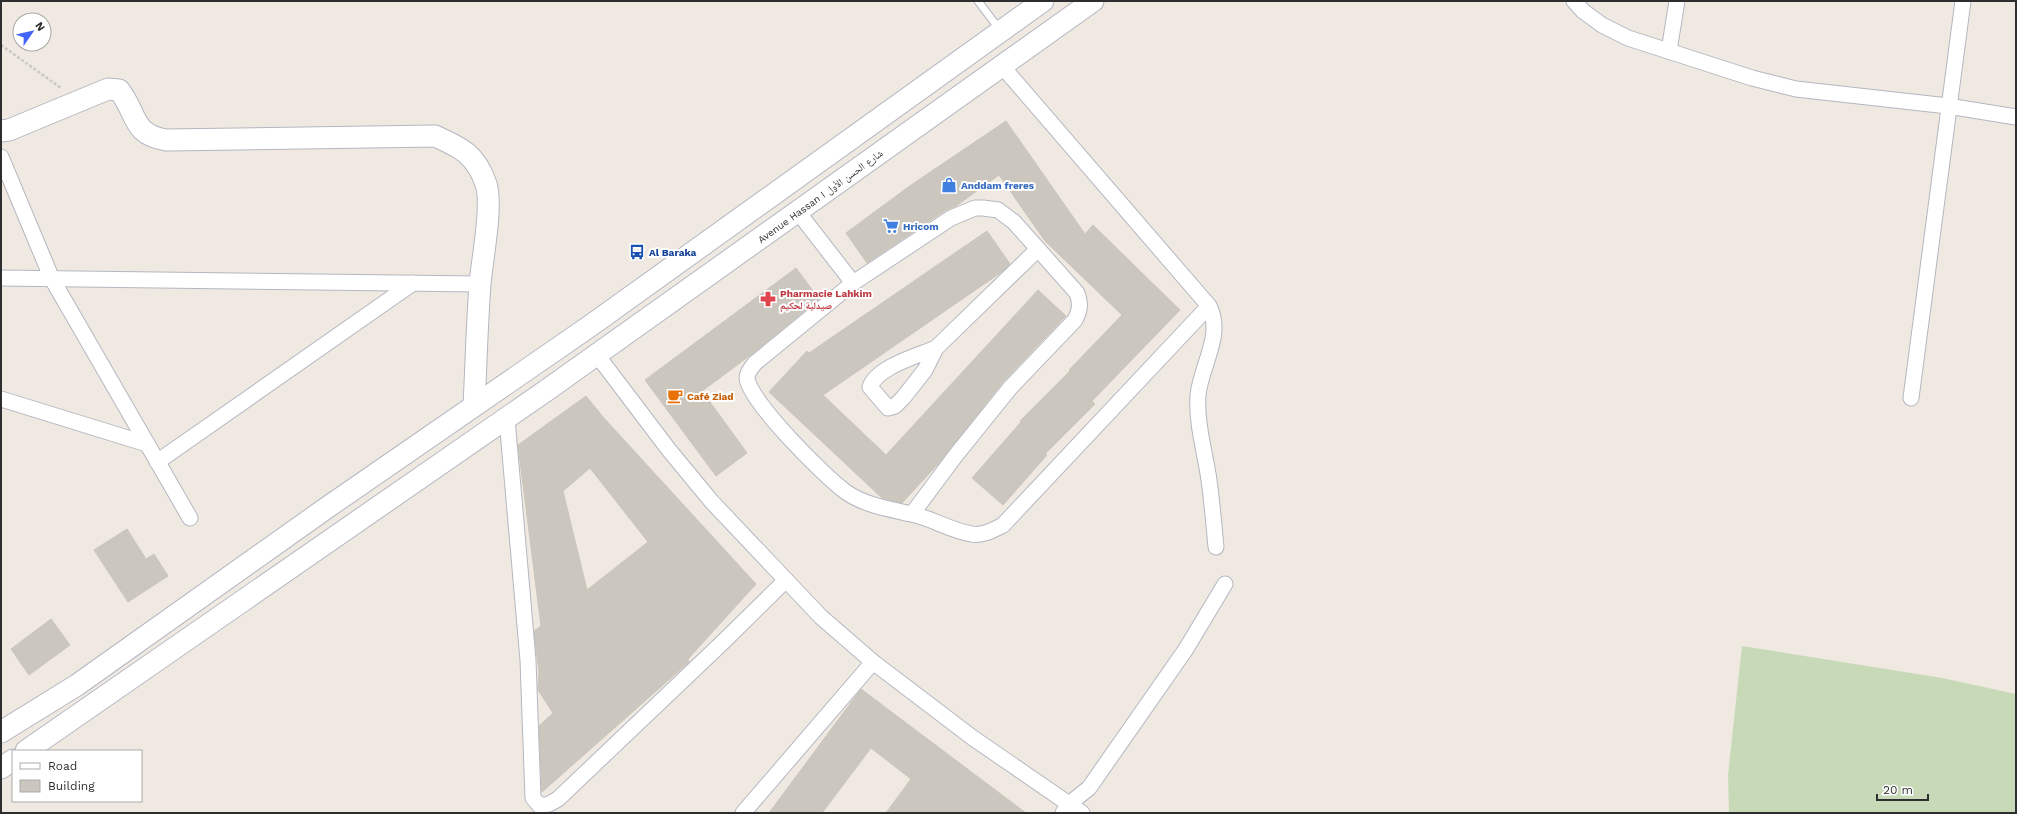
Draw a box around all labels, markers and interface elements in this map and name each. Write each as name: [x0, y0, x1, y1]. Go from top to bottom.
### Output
north arrow: [12, 12, 52, 52]
text: N: [32, 20, 48, 34]
street label: Avenue Hassan I شارع الحسن الأول: [756, 147, 886, 246]
shop icon: Anddam freres: [940, 176, 958, 194]
place label: Anddam freres: [961, 180, 1035, 191]
supermarket icon: Hricom: [882, 217, 900, 235]
place label: Hricom: [903, 221, 939, 232]
bus stop icon: Al Baraka: [628, 243, 646, 261]
place label: Al Baraka: [649, 247, 697, 258]
place label: Pharmacie Lahkim صيدلية لحكيم: [780, 288, 872, 313]
pharmacy icon: Pharmacie Lahkim صيدلية لحكيم: [759, 290, 777, 308]
cafe icon: Café Ziad: [666, 387, 684, 405]
place label: Café Ziad: [687, 391, 734, 402]
legend: [12, 750, 142, 802]
text: Road: [48, 759, 77, 773]
scale bar: [1877, 776, 1928, 802]
text: Building: [48, 779, 95, 793]
text: 20 m: [1883, 783, 1913, 797]

